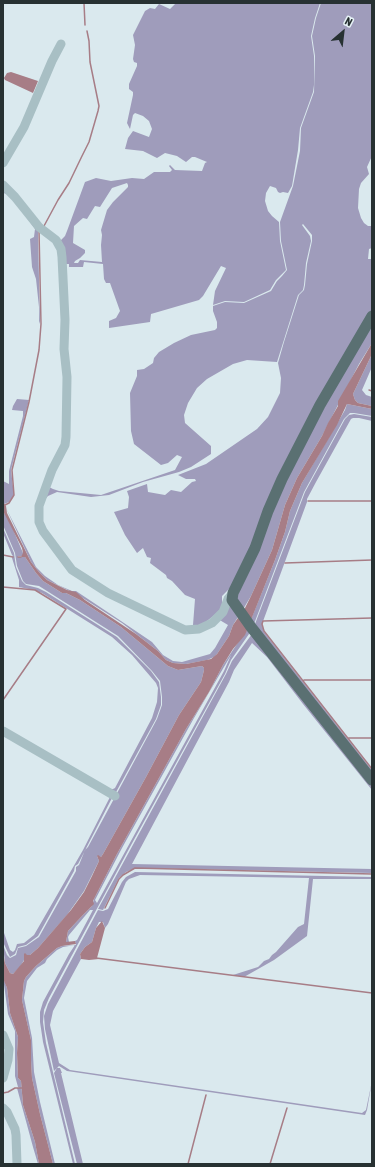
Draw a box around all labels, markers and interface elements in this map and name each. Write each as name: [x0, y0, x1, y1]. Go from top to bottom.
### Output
north arrow: [323, 12, 363, 52]
text: N: [343, 15, 354, 28]

